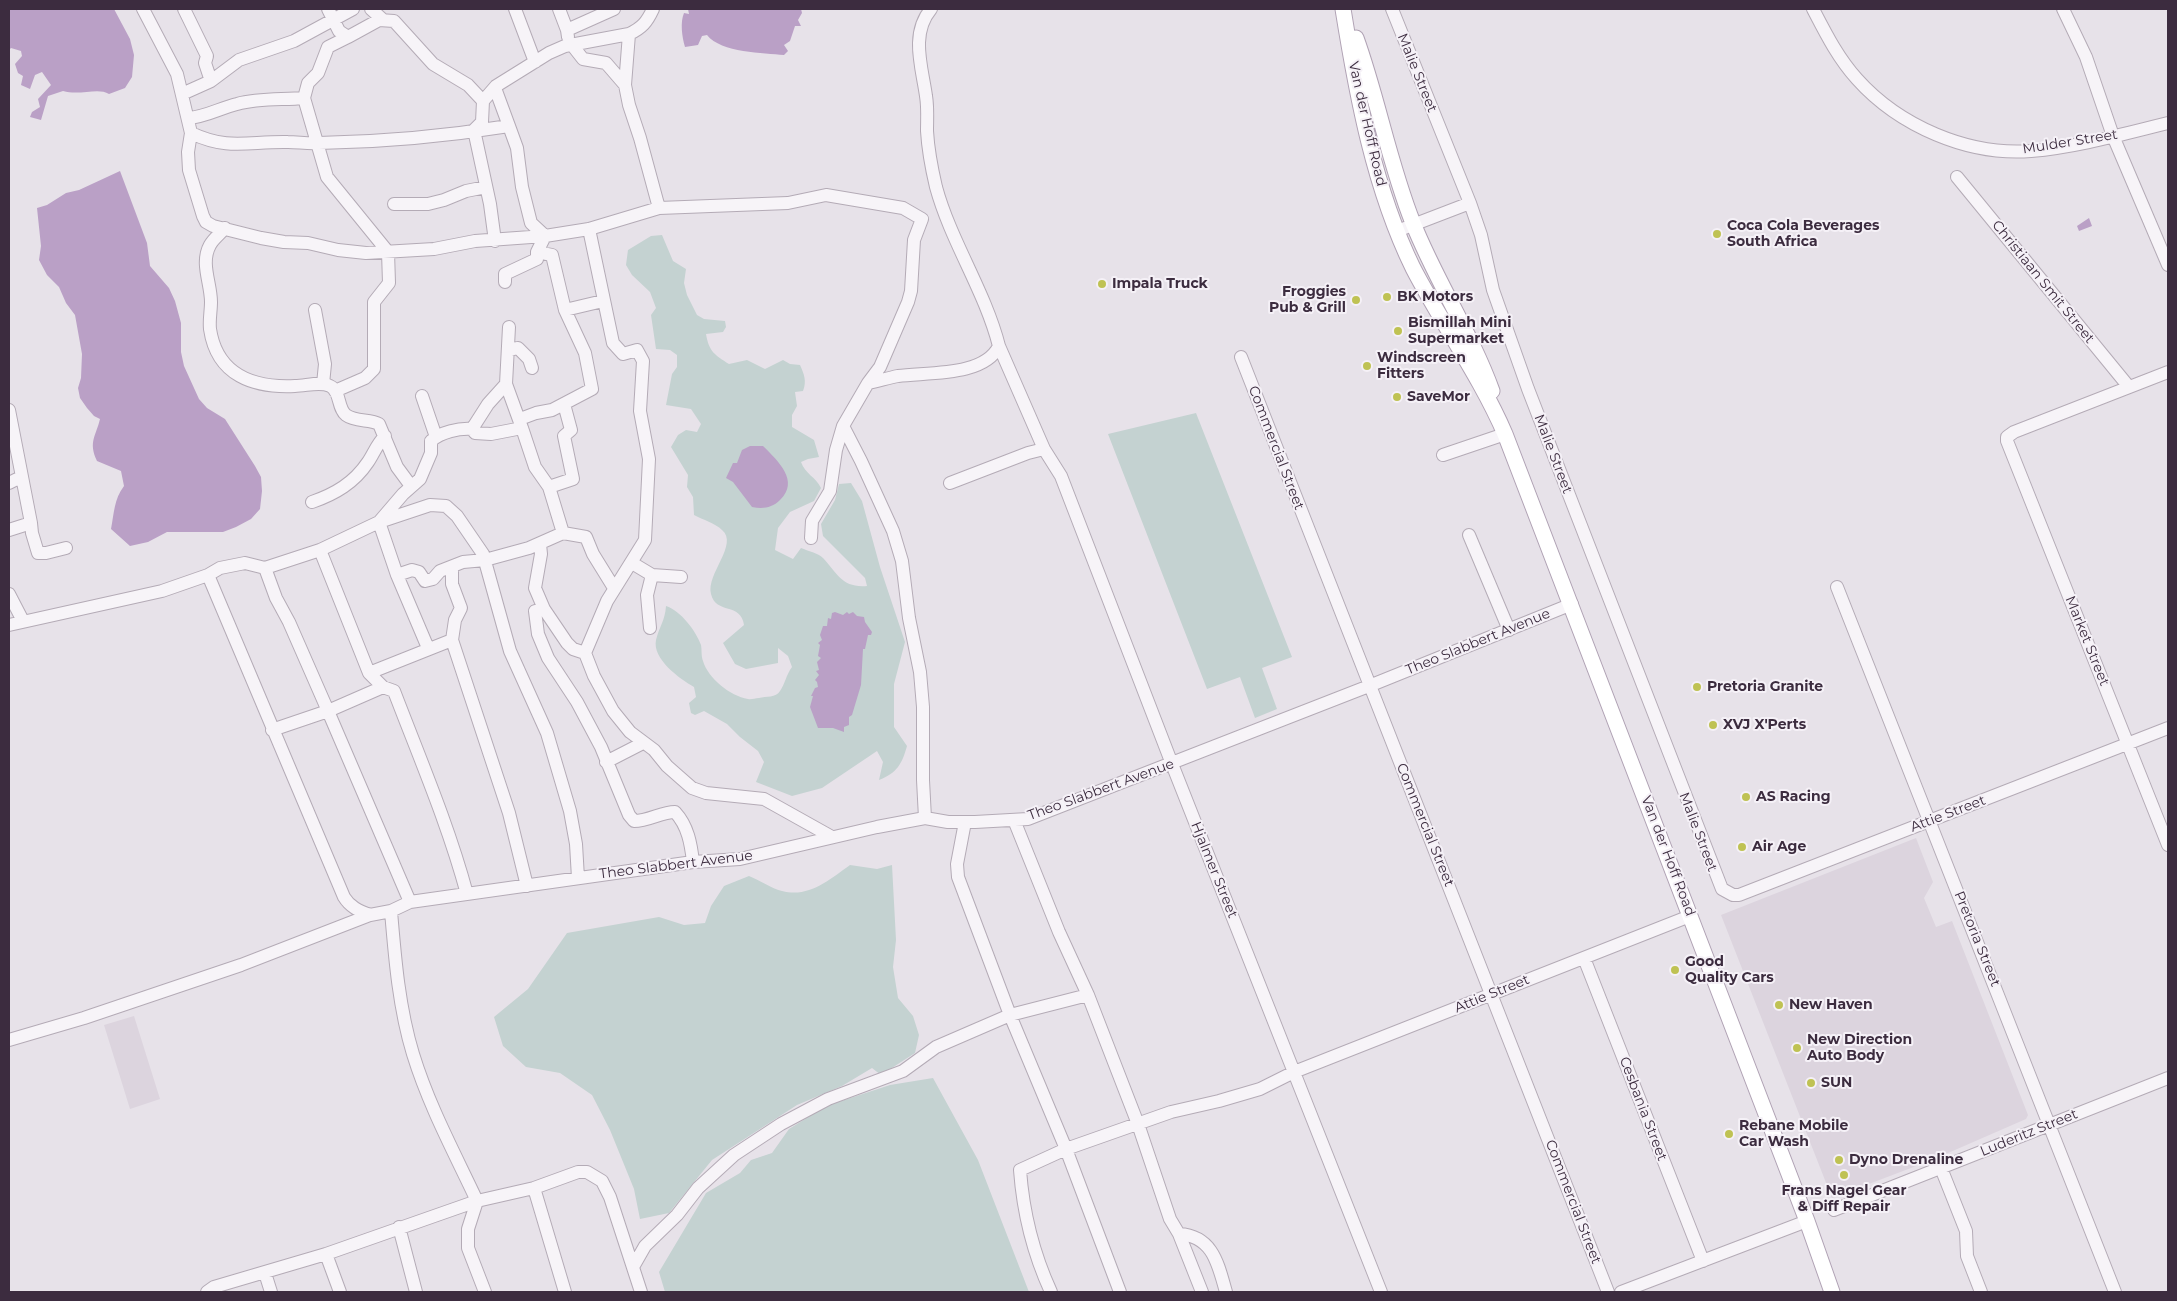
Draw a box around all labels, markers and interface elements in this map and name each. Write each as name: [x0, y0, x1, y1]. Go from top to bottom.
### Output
street label: Malie Street: [1394, 31, 1440, 115]
street label: Van der Hoff Road: [1344, 60, 1390, 188]
street label: Mulder Street: [2021, 126, 2119, 158]
street label: Christiaan Smit Street: [1988, 217, 2098, 347]
place label: Coca Cola Beverages South Africa: [1727, 218, 1879, 250]
marker: Coca Cola Beverages South Africa: [1711, 228, 1723, 240]
place label: Impala Truck: [1112, 276, 1208, 292]
marker: Impala Truck: [1096, 278, 1108, 290]
place label: Froggies Pub & Grill: [1269, 284, 1346, 316]
place label: BK Motors: [1397, 289, 1473, 305]
marker: BK Motors: [1381, 291, 1393, 303]
marker: Froggies Pub & Grill: [1350, 294, 1362, 306]
place label: Bismillah Mini Supermarket: [1408, 315, 1511, 348]
marker: Bismillah Mini Supermarket: [1392, 325, 1404, 337]
place label: Windscreen Fitters: [1377, 350, 1466, 382]
marker: Windscreen Fitters: [1361, 360, 1373, 372]
street label: Commercial Street: [1245, 384, 1307, 512]
place label: SaveMor: [1407, 389, 1470, 405]
marker: SaveMor: [1391, 391, 1403, 403]
street label: Malie Street: [1530, 412, 1576, 496]
street label: Market Street: [2061, 594, 2113, 688]
street label: Theo Slabbert Avenue: [1403, 605, 1553, 679]
place label: Pretoria Granite: [1707, 679, 1823, 695]
marker: Pretoria Granite: [1691, 681, 1703, 693]
place label: XVJ X'Perts: [1723, 717, 1806, 733]
marker: XVJ X'Perts: [1707, 719, 1719, 731]
street label: Theo Slabbert Avenue: [1026, 756, 1176, 824]
street label: Commercial Street: [1393, 761, 1457, 889]
place label: AS Racing: [1756, 789, 1830, 805]
street label: Malie Street: [1675, 790, 1721, 874]
marker: AS Racing: [1740, 791, 1752, 803]
street label: Attie Street: [1908, 792, 1988, 836]
street label: Van der Hoff Road: [1637, 793, 1699, 919]
street label: Hjalmer Street: [1187, 819, 1241, 921]
place label: Air Age: [1752, 839, 1806, 855]
marker: Air Age: [1736, 841, 1748, 853]
street label: Theo Slabbert Avenue: [598, 847, 754, 883]
street label: Pretoria Street: [1950, 889, 2004, 989]
place label: Good Quality Cars: [1685, 954, 1774, 986]
marker: Good Quality Cars: [1669, 964, 1681, 976]
street label: Attie Street: [1452, 971, 1532, 1017]
place label: New Haven: [1789, 997, 1873, 1013]
marker: New Haven: [1773, 999, 1785, 1011]
place label: New Direction Auto Body: [1807, 1032, 1912, 1064]
marker: New Direction Auto Body: [1791, 1042, 1803, 1054]
street label: Cesbania Street: [1615, 1055, 1671, 1163]
place label: SUN: [1821, 1075, 1852, 1091]
marker: SUN: [1805, 1077, 1817, 1089]
street label: Luderitz Street: [1978, 1106, 2080, 1160]
place label: Rebane Mobile Car Wash: [1739, 1118, 1848, 1150]
marker: Rebane Mobile Car Wash: [1723, 1128, 1735, 1140]
street label: Commercial Street: [1542, 1138, 1604, 1266]
place label: Dyno Drenaline: [1849, 1152, 1963, 1168]
marker: Dyno Drenaline: [1833, 1154, 1845, 1166]
marker: Frans Nagel Gear & Diff Repair: [1838, 1169, 1850, 1181]
place label: Frans Nagel Gear & Diff Repair: [1782, 1183, 1906, 1216]

